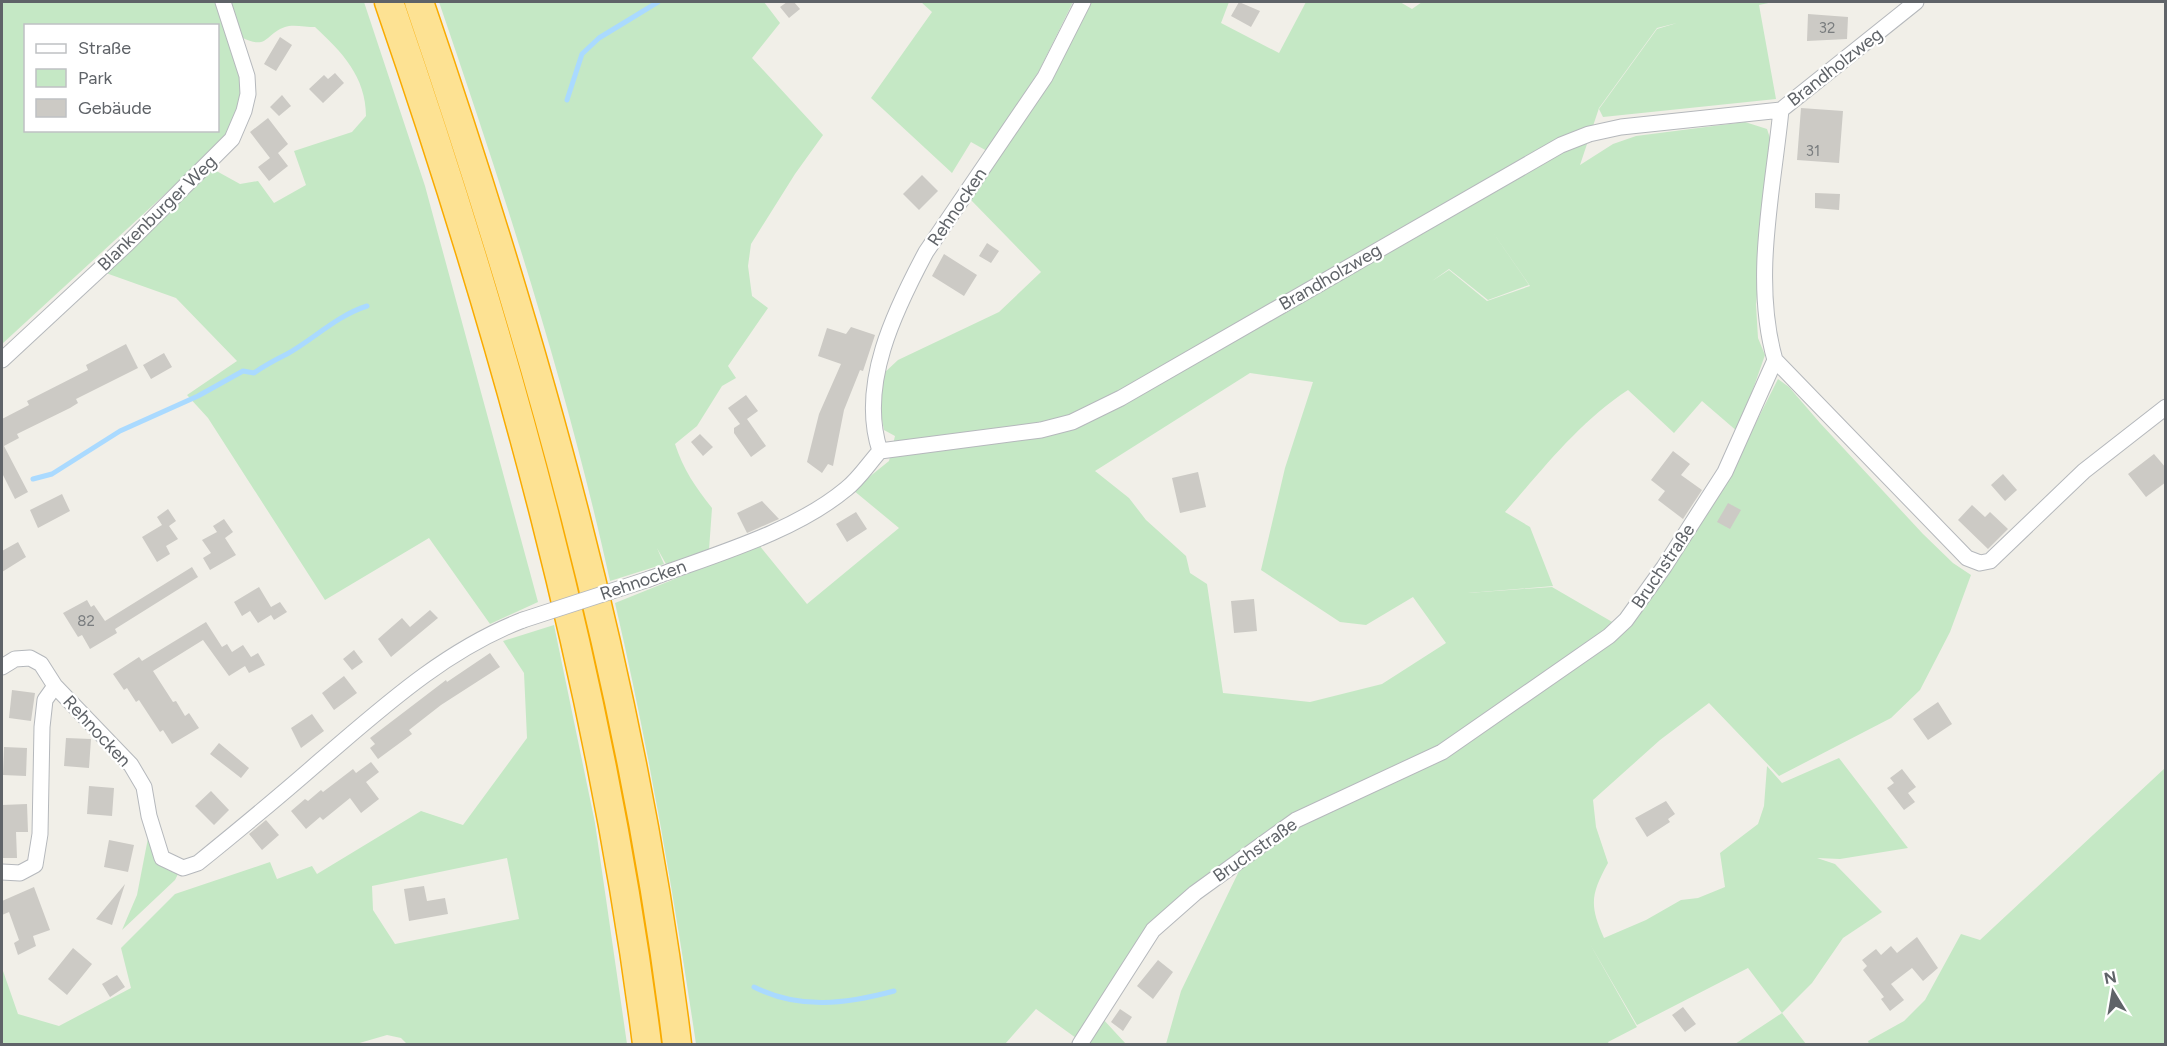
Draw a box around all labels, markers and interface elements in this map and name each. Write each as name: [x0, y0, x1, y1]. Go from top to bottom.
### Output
house number: 32: [1819, 19, 1835, 37]
street label: Brandholzweg: [1783, 23, 1887, 111]
legend: [24, 24, 219, 132]
text: Straße: [78, 37, 131, 59]
text: Park: [78, 67, 113, 89]
text: Gebäude: [78, 97, 152, 119]
house number: 31: [1806, 142, 1820, 160]
street label: Blankenburger Weg: [93, 151, 221, 275]
street label: Rehnocken: [923, 164, 991, 250]
street label: Brandholzweg: [1275, 239, 1385, 315]
street label: Bruchstraße: [1627, 519, 1699, 613]
street label: Rehnocken: [597, 555, 689, 605]
house number: 82: [77, 612, 95, 630]
street label: Rehnocken: [58, 691, 136, 771]
street label: Bruchstraße: [1209, 813, 1301, 887]
north arrow: [2083, 962, 2143, 1022]
text: N: [2102, 967, 2118, 988]

